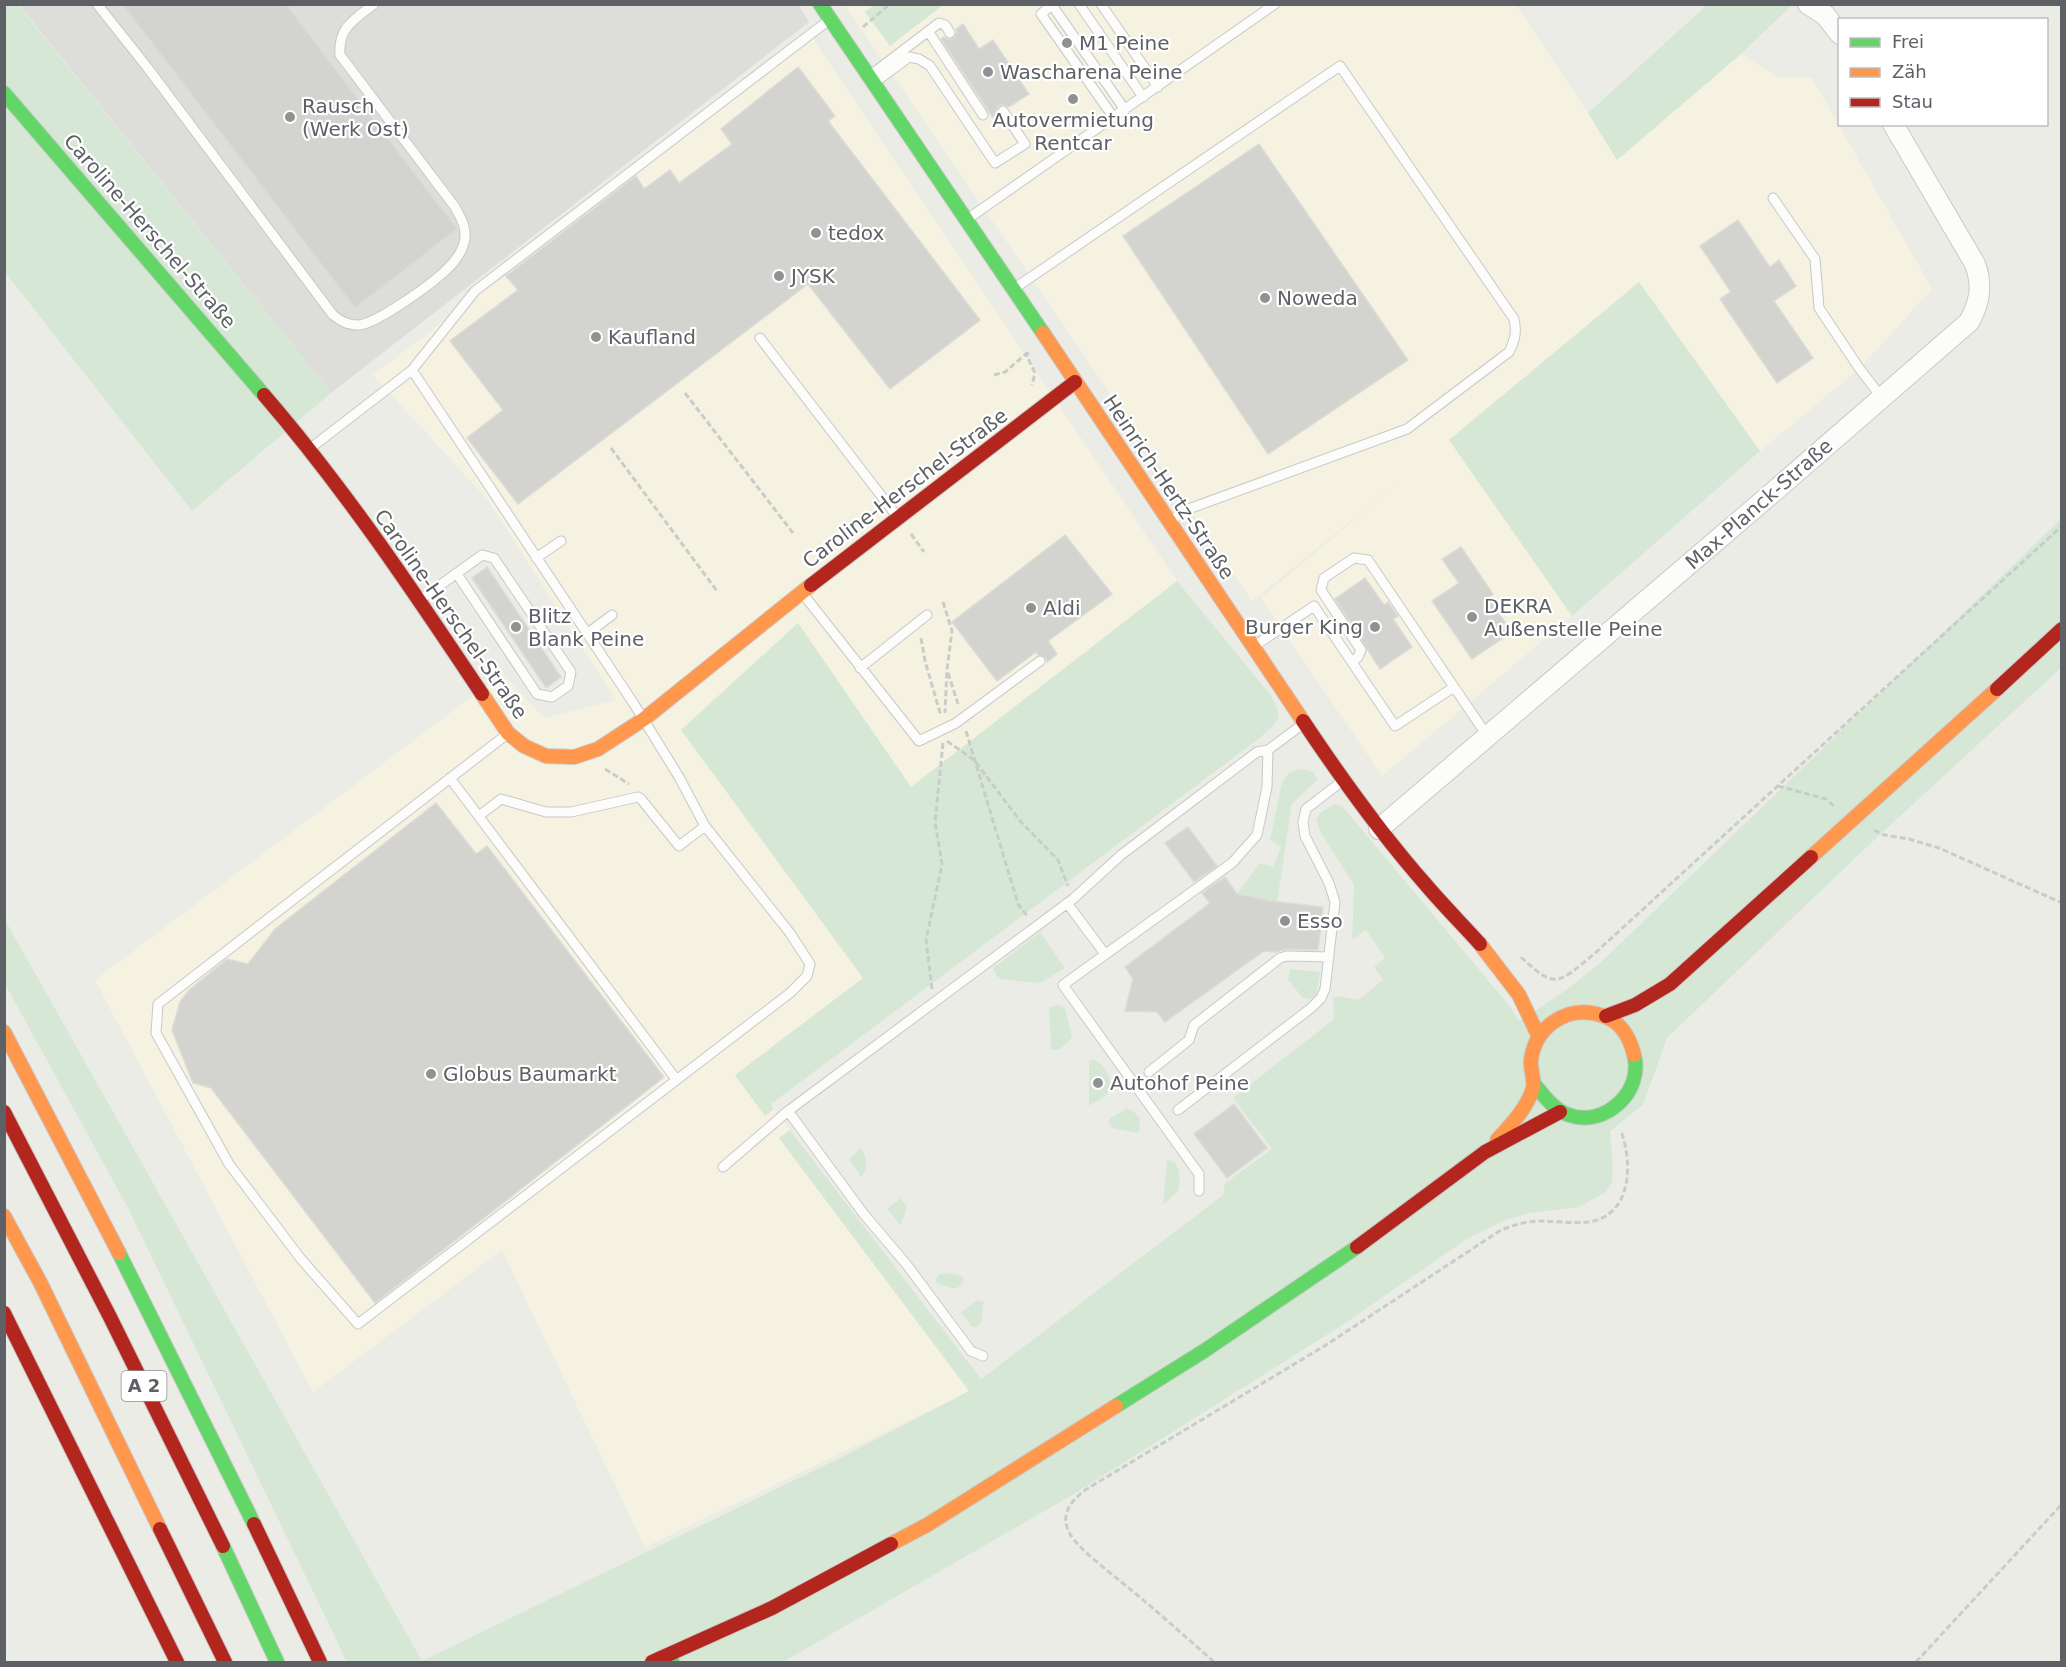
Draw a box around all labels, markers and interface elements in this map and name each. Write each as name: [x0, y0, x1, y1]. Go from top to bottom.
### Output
legend: [1838, 18, 2048, 126]
place label: M1 Peine: [1079, 31, 1170, 55]
text: Frei: [1892, 31, 1924, 52]
marker: M1 Peine: [1060, 36, 1074, 50]
place label: Wascharena Peine: [1000, 60, 1183, 84]
text: Zäh: [1892, 61, 1927, 82]
marker: Wascharena Peine: [981, 65, 995, 79]
text: Stau: [1892, 91, 1933, 112]
marker: Autovermietung Rentcar: [1066, 92, 1080, 106]
place label: Rausch (Werk Ost): [302, 94, 409, 141]
place label: Autovermietung Rentcar: [992, 108, 1154, 155]
marker: Rausch (Werk Ost): [283, 110, 297, 124]
street label: Caroline-Herschel-Straße: [59, 129, 241, 333]
place label: tedox: [828, 221, 884, 245]
marker: tedox: [809, 226, 823, 240]
place label: JYSK: [789, 264, 836, 288]
marker: JYSK: [772, 269, 786, 283]
place label: Noweda: [1277, 286, 1358, 310]
marker: Noweda: [1258, 291, 1272, 305]
place label: Kaufland: [608, 325, 696, 349]
marker: Kaufland: [589, 330, 603, 344]
street label: Heinrich-Hertz-Straße: [1098, 390, 1240, 584]
street label: Caroline-Herschel-Straße: [798, 403, 1012, 573]
street label: Max-Planck-Straße: [1681, 434, 1837, 574]
street label: Caroline-Herschel-Straße: [369, 505, 533, 723]
place label: DEKRA Außenstelle Peine: [1484, 594, 1662, 641]
place label: Aldi: [1043, 596, 1081, 620]
marker: Aldi: [1024, 601, 1038, 615]
place label: Blitz Blank Peine: [528, 604, 644, 651]
marker: DEKRA Außenstelle Peine: [1465, 610, 1479, 624]
place label: Burger King: [1245, 615, 1363, 639]
marker: Blitz Blank Peine: [509, 620, 523, 634]
marker: Burger King: [1368, 620, 1382, 634]
place label: Esso: [1297, 909, 1343, 933]
marker: Esso: [1278, 914, 1292, 928]
place label: Globus Baumarkt: [443, 1062, 617, 1086]
marker: Globus Baumarkt: [424, 1067, 438, 1081]
place label: Autohof Peine: [1110, 1071, 1249, 1095]
marker: Autohof Peine: [1091, 1076, 1105, 1090]
road number: A 2: [122, 1371, 166, 1401]

